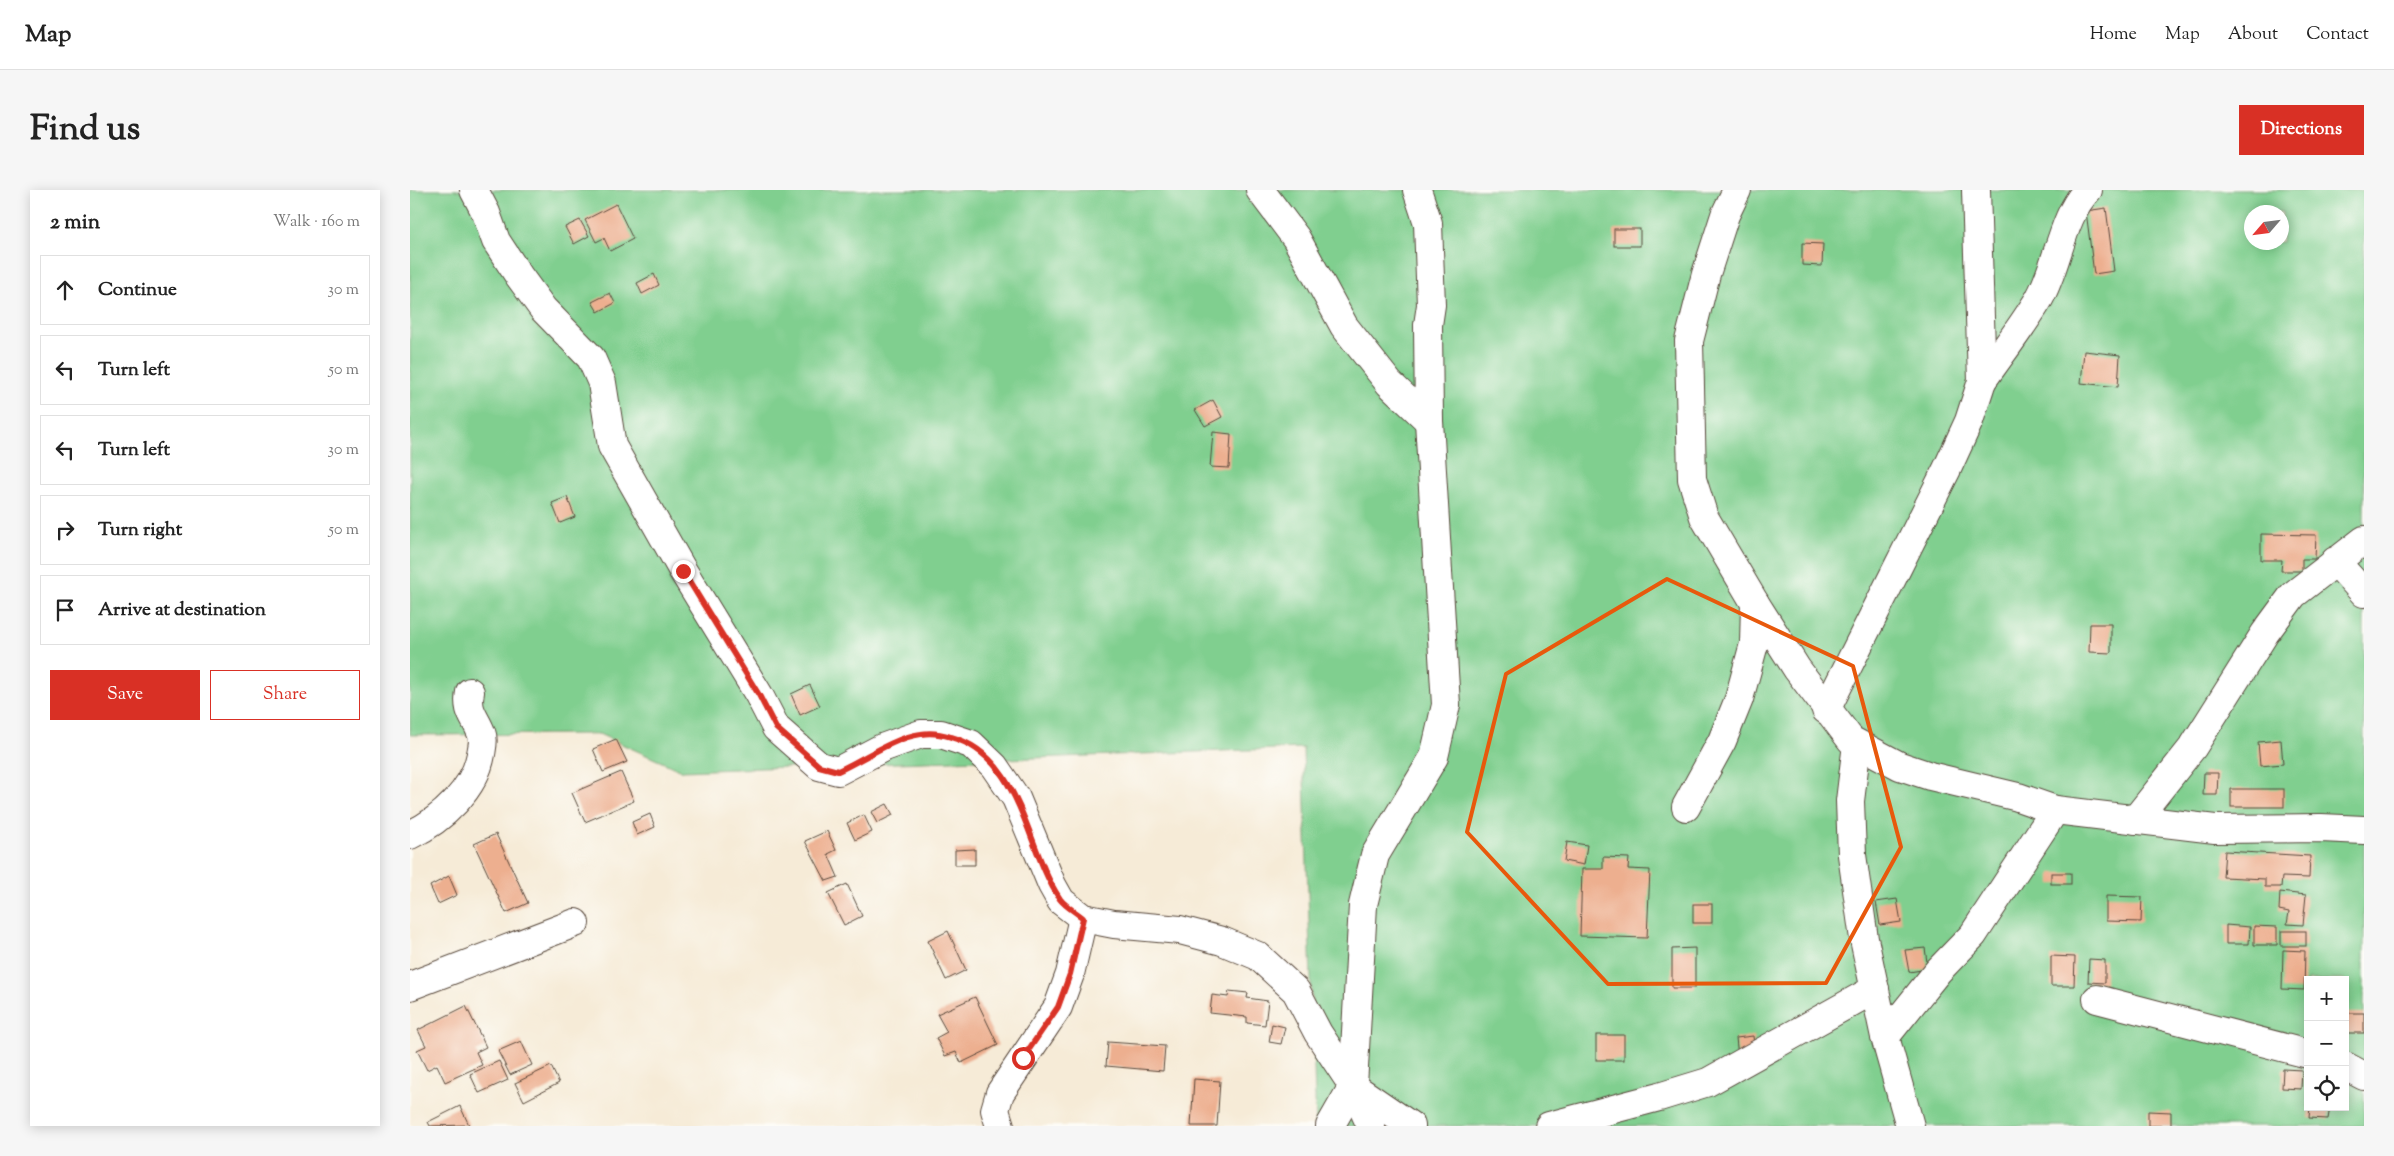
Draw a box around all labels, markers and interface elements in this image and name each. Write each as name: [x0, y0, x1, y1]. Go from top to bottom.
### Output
text: Map: [25, 18, 71, 52]
text: Home: [2090, 22, 2137, 48]
text: Map: [2165, 22, 2200, 48]
text: About: [2228, 22, 2278, 48]
text: Contact: [2306, 22, 2369, 48]
text: Find us: [30, 105, 140, 156]
button: Directions: [2239, 105, 2364, 155]
north arrow: [2244, 205, 2289, 250]
text: 2 min: [50, 208, 100, 238]
text: Walk · 160 m: [273, 211, 360, 234]
icon: ahead: [51, 276, 79, 304]
text: Continue: [98, 277, 177, 304]
text: 30 m: [328, 279, 359, 302]
icon: left: [51, 356, 79, 384]
text: Turn left: [98, 357, 170, 384]
text: 50 m: [328, 359, 359, 382]
icon: left: [51, 436, 79, 464]
text: Turn left: [98, 437, 170, 464]
text: 30 m: [328, 439, 359, 462]
icon: right: [51, 516, 79, 544]
text: Turn right: [98, 517, 182, 544]
text: 50 m: [328, 519, 359, 542]
route end: [672, 560, 695, 583]
icon: arrive: [51, 596, 79, 624]
text: Arrive at destination: [98, 597, 266, 624]
button: Save: [50, 670, 200, 720]
button: Share: [210, 670, 360, 720]
map controls: [2304, 976, 2349, 1111]
button: +: [2304, 976, 2349, 1021]
button: −: [2304, 1021, 2349, 1066]
route start: [1012, 1047, 1035, 1070]
button: locate: [2304, 1066, 2349, 1111]

